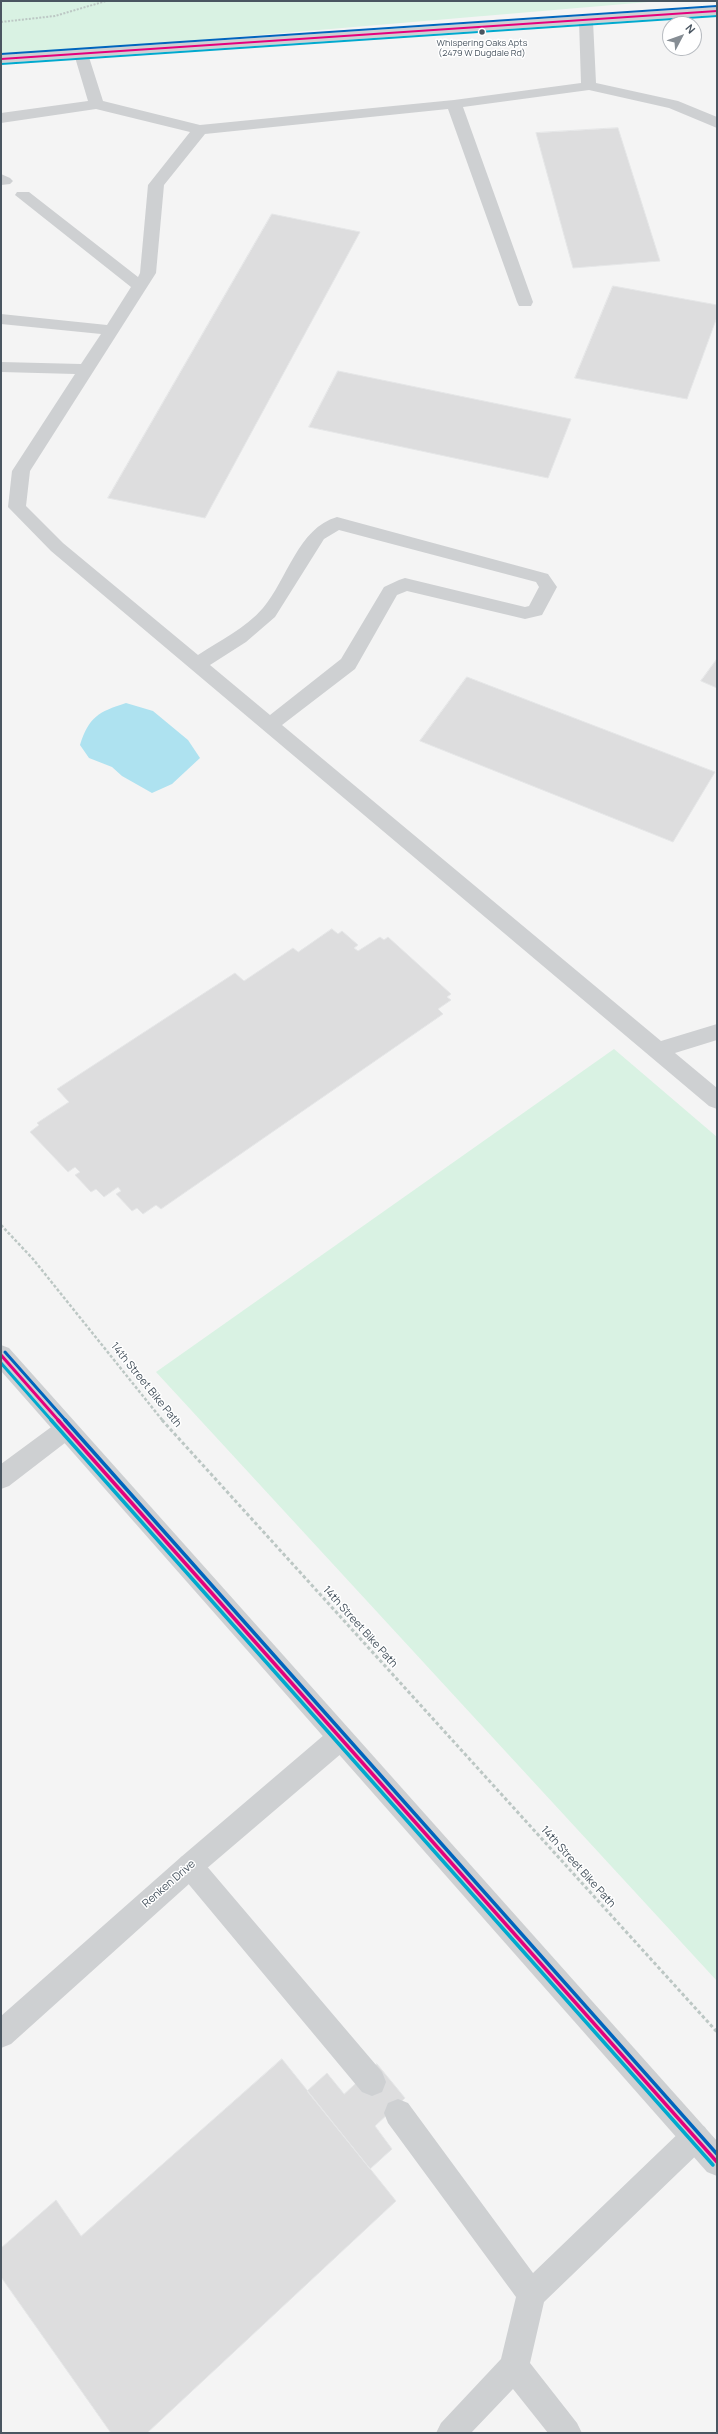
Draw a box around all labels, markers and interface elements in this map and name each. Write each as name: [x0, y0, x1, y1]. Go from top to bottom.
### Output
north arrow: [662, 16, 702, 56]
text: N: [682, 21, 699, 36]
marker: Whispering Oaks Apts (2479 W Dugdale Rd): [477, 27, 487, 37]
place label: Whispering Oaks Apts (2479 W Dugdale Rd): [437, 38, 527, 59]
street label: 14th Street Bike Path: [108, 1340, 184, 1430]
street label: 14th Street Bike Path: [320, 1584, 400, 1670]
street label: 14th Street Bike Path: [538, 1824, 618, 1910]
street label: Renken Drive: [140, 1857, 198, 1911]

